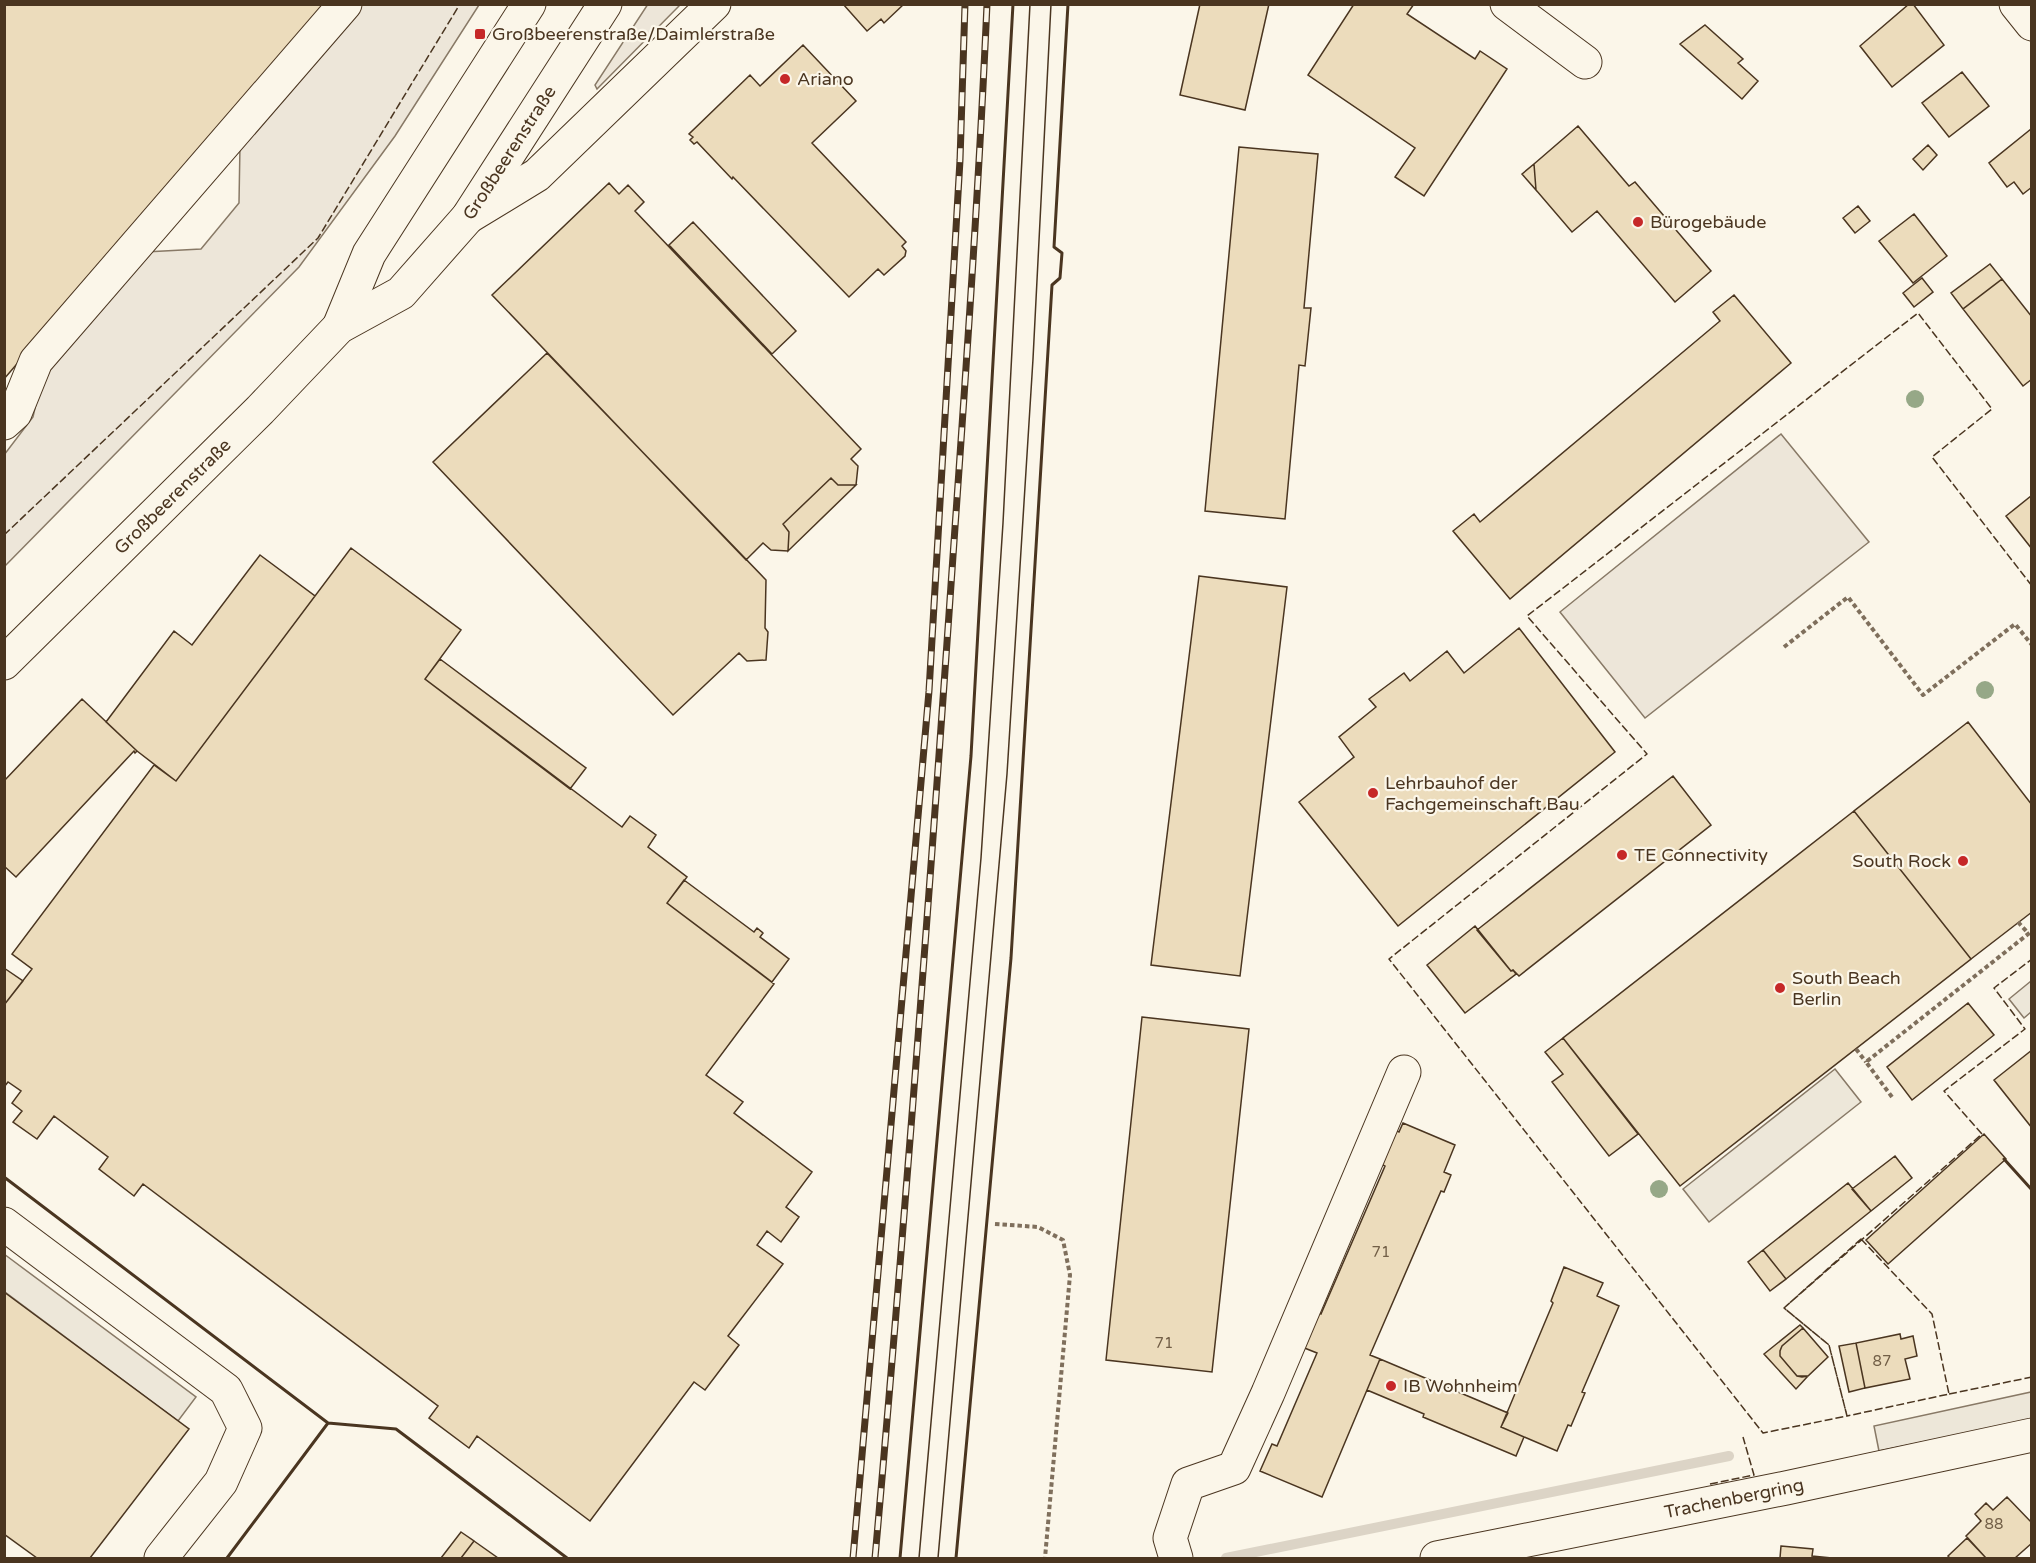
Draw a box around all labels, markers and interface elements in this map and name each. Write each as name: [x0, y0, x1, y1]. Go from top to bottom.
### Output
place label: Großbeerenstraße/Daimlerstraße: [492, 23, 775, 45]
marker: Großbeerenstraße/Daimlerstraße: [473, 27, 487, 41]
place label: Ariano: [797, 68, 854, 90]
marker: Ariano: [778, 72, 792, 86]
street label: Großbeerenstraße: [458, 81, 561, 224]
place label: Bürogebäude: [1650, 211, 1766, 233]
marker: Bürogebäude: [1631, 215, 1645, 229]
street label: Großbeerenstraße: [110, 434, 236, 559]
place label: Lehrbauhof der Fachgemeinschaft Bau: [1385, 772, 1580, 815]
marker: Lehrbauhof der Fachgemeinschaft Bau: [1366, 786, 1380, 800]
place label: TE Connectivity: [1634, 844, 1768, 866]
marker: TE Connectivity: [1615, 848, 1629, 862]
place label: South Rock: [1852, 850, 1951, 872]
marker: South Rock: [1956, 854, 1970, 868]
place label: South Beach Berlin: [1792, 967, 1901, 1010]
marker: South Beach Berlin: [1773, 981, 1787, 995]
house number: 71: [1372, 1243, 1390, 1261]
house number: 71: [1155, 1334, 1173, 1352]
house number: 87: [1873, 1352, 1891, 1370]
place label: IB Wohnheim: [1403, 1375, 1518, 1397]
marker: IB Wohnheim: [1384, 1379, 1398, 1393]
street label: Trachenbergring: [1662, 1473, 1806, 1523]
house number: 88: [1985, 1515, 2003, 1533]

